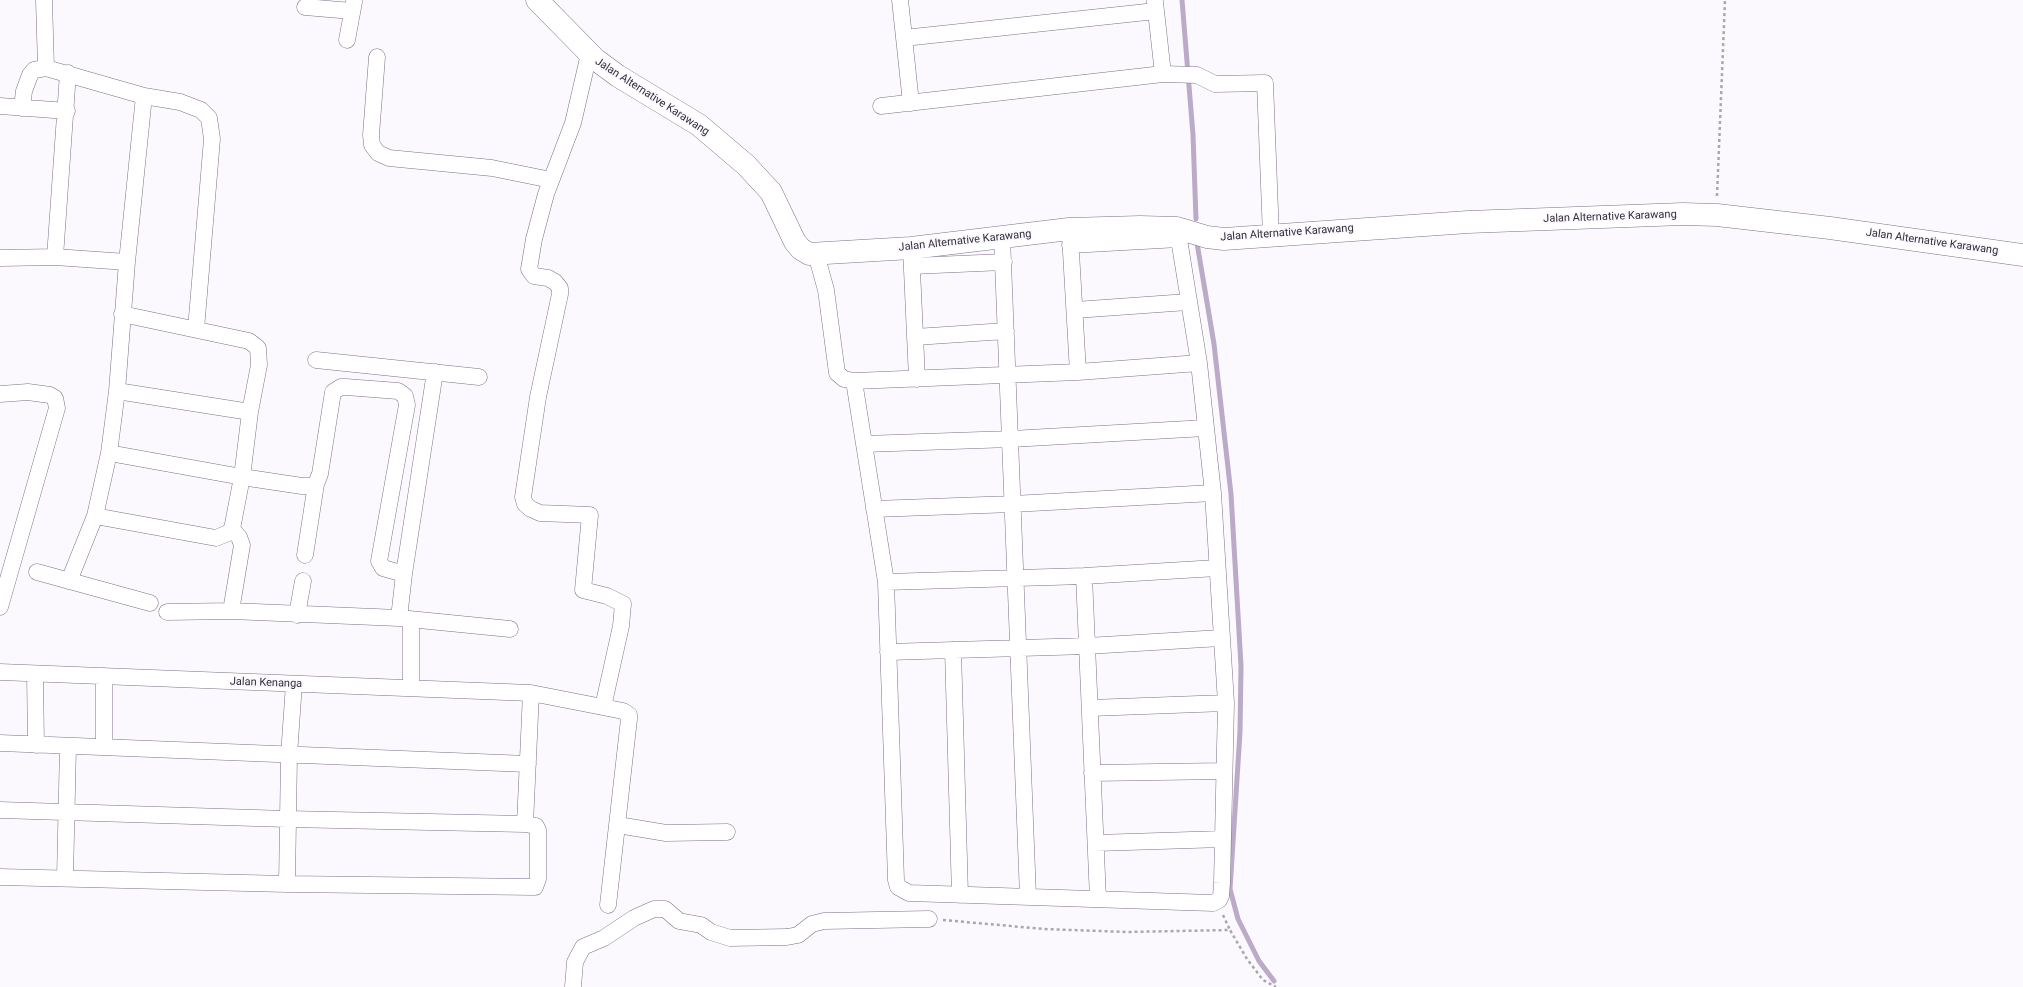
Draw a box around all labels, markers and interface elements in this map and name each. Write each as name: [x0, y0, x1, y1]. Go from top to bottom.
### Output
street label: Jalan Alternative Karawang: [592, 55, 712, 139]
street label: Jalan Alternative Karawang: [1543, 208, 1677, 226]
street label: Jalan Alternative Karawang: [1220, 222, 1354, 244]
street label: Jalan Alternative Karawang: [1865, 226, 1999, 258]
street label: Jalan Alternative Karawang: [898, 227, 1032, 255]
street label: Jalan Kenanga: [230, 675, 302, 691]

